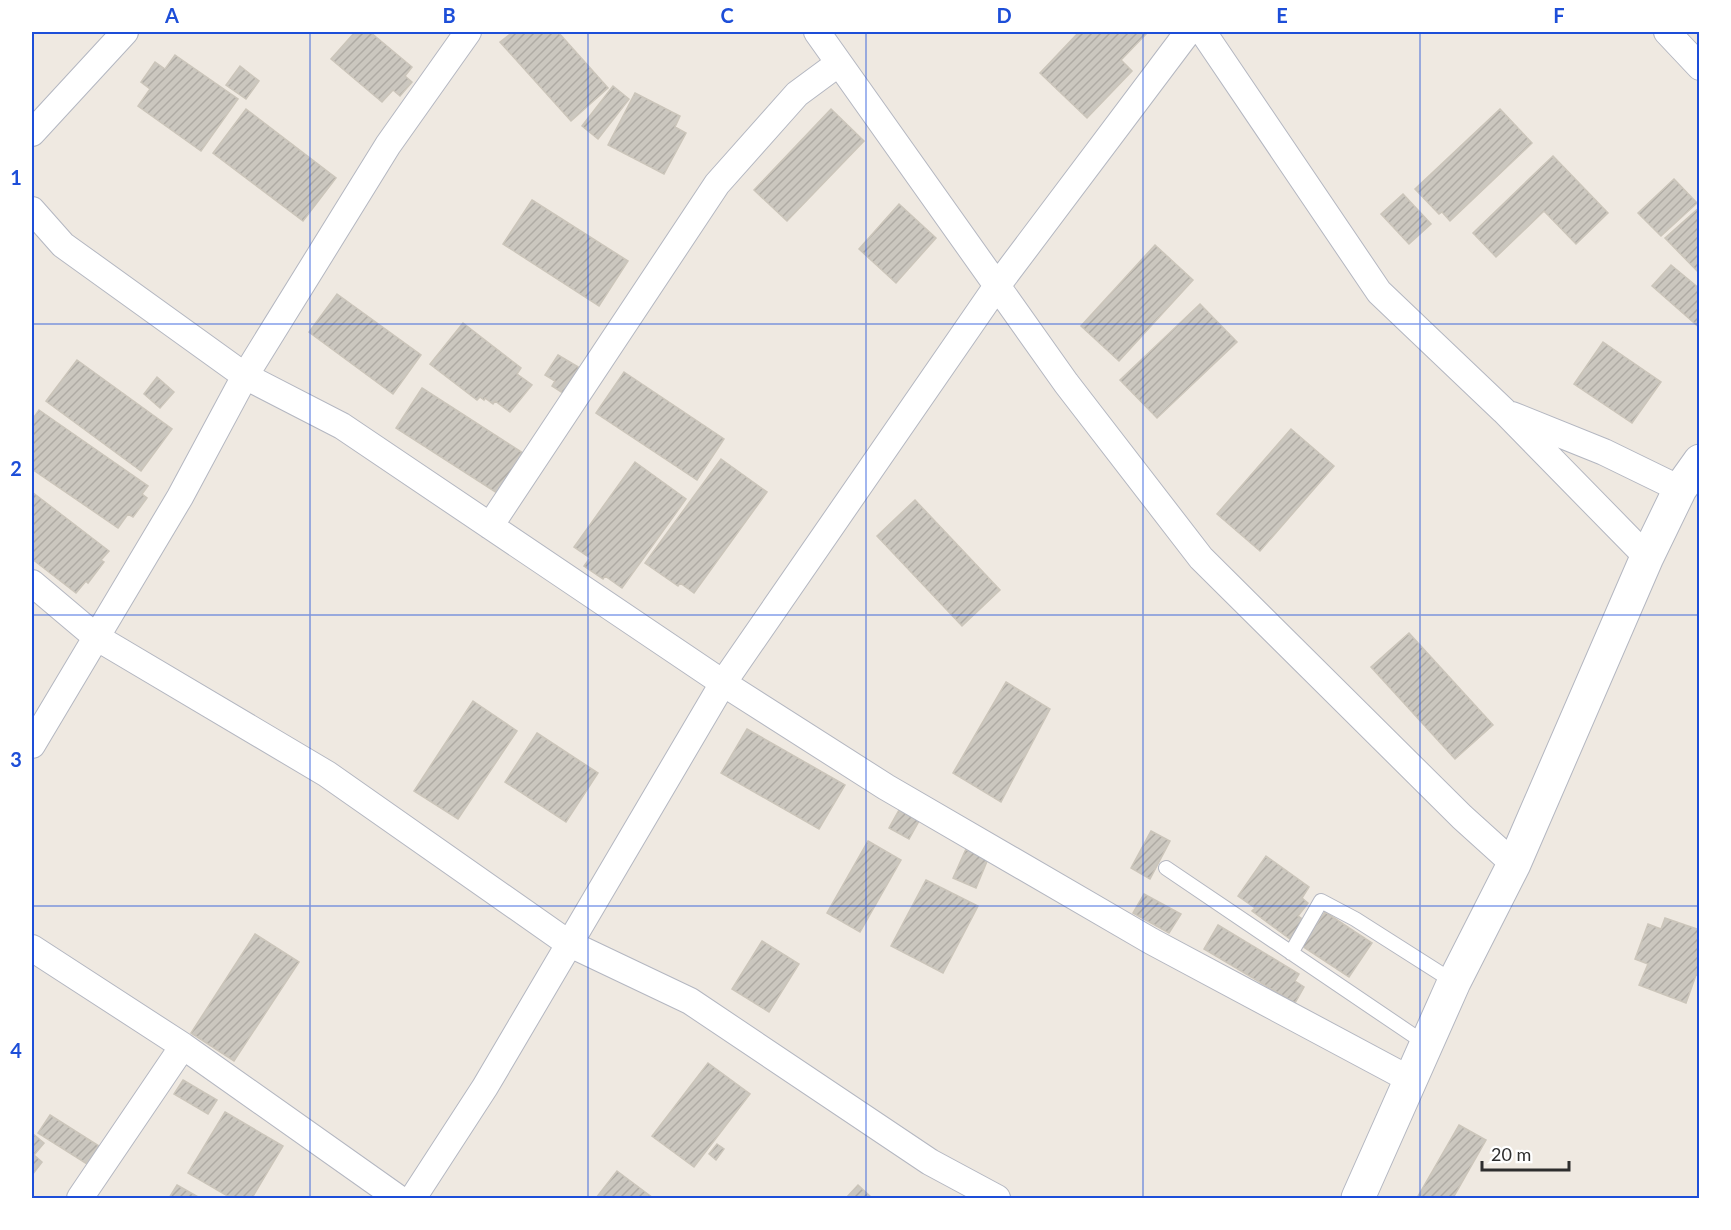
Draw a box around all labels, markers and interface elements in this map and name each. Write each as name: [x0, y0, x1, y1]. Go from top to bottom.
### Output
text: A: [164, 3, 179, 27]
text: B: [442, 3, 456, 27]
text: C: [720, 3, 734, 27]
text: D: [996, 3, 1012, 27]
text: E: [1276, 3, 1288, 27]
text: F: [1553, 3, 1565, 27]
text: 1: [10, 165, 22, 189]
text: 2: [10, 456, 22, 480]
text: 3: [10, 747, 22, 771]
text: 4: [10, 1038, 22, 1062]
scale bar: [1482, 1134, 1569, 1172]
text: 20 m: [1491, 1143, 1531, 1165]

